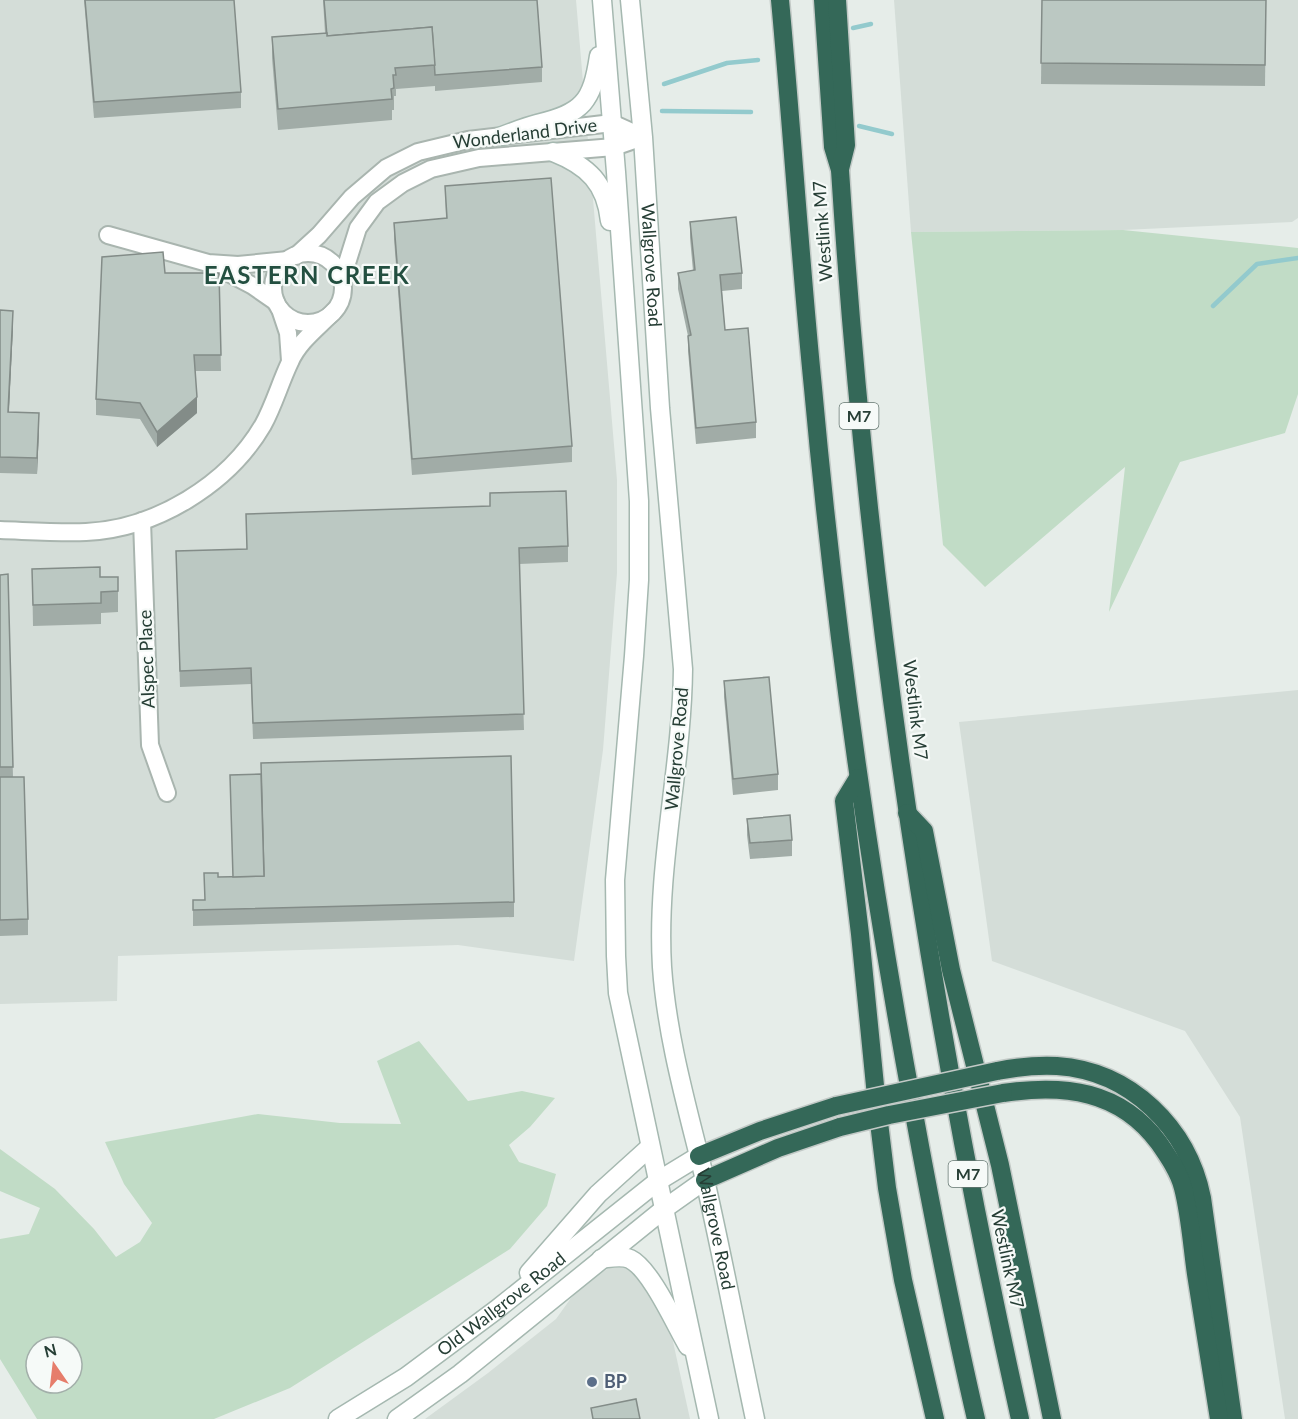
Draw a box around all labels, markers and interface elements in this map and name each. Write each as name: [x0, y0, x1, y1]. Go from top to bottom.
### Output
street label: Wonderland Drive: [452, 113, 598, 153]
street label: Westlink M7: [808, 180, 836, 282]
street label: Wallgrove Road: [637, 203, 667, 328]
district label: EASTERN CREEK: [204, 260, 410, 289]
road number: M7: [840, 403, 878, 429]
street label: Alspec Place: [133, 609, 159, 709]
street label: Westlink M7: [899, 658, 933, 761]
street label: Wallgrove Road: [660, 686, 692, 811]
road number: M7: [948, 1161, 988, 1187]
street label: Wallgrove Road: [693, 1166, 740, 1292]
street label: Westlink M7: [987, 1207, 1029, 1310]
street label: Old Wallgrove Road: [432, 1247, 570, 1360]
north arrow: [24, 1335, 84, 1395]
text: N: [42, 1339, 59, 1361]
place label: BP: [604, 1370, 627, 1392]
marker: BP: [585, 1375, 599, 1389]

